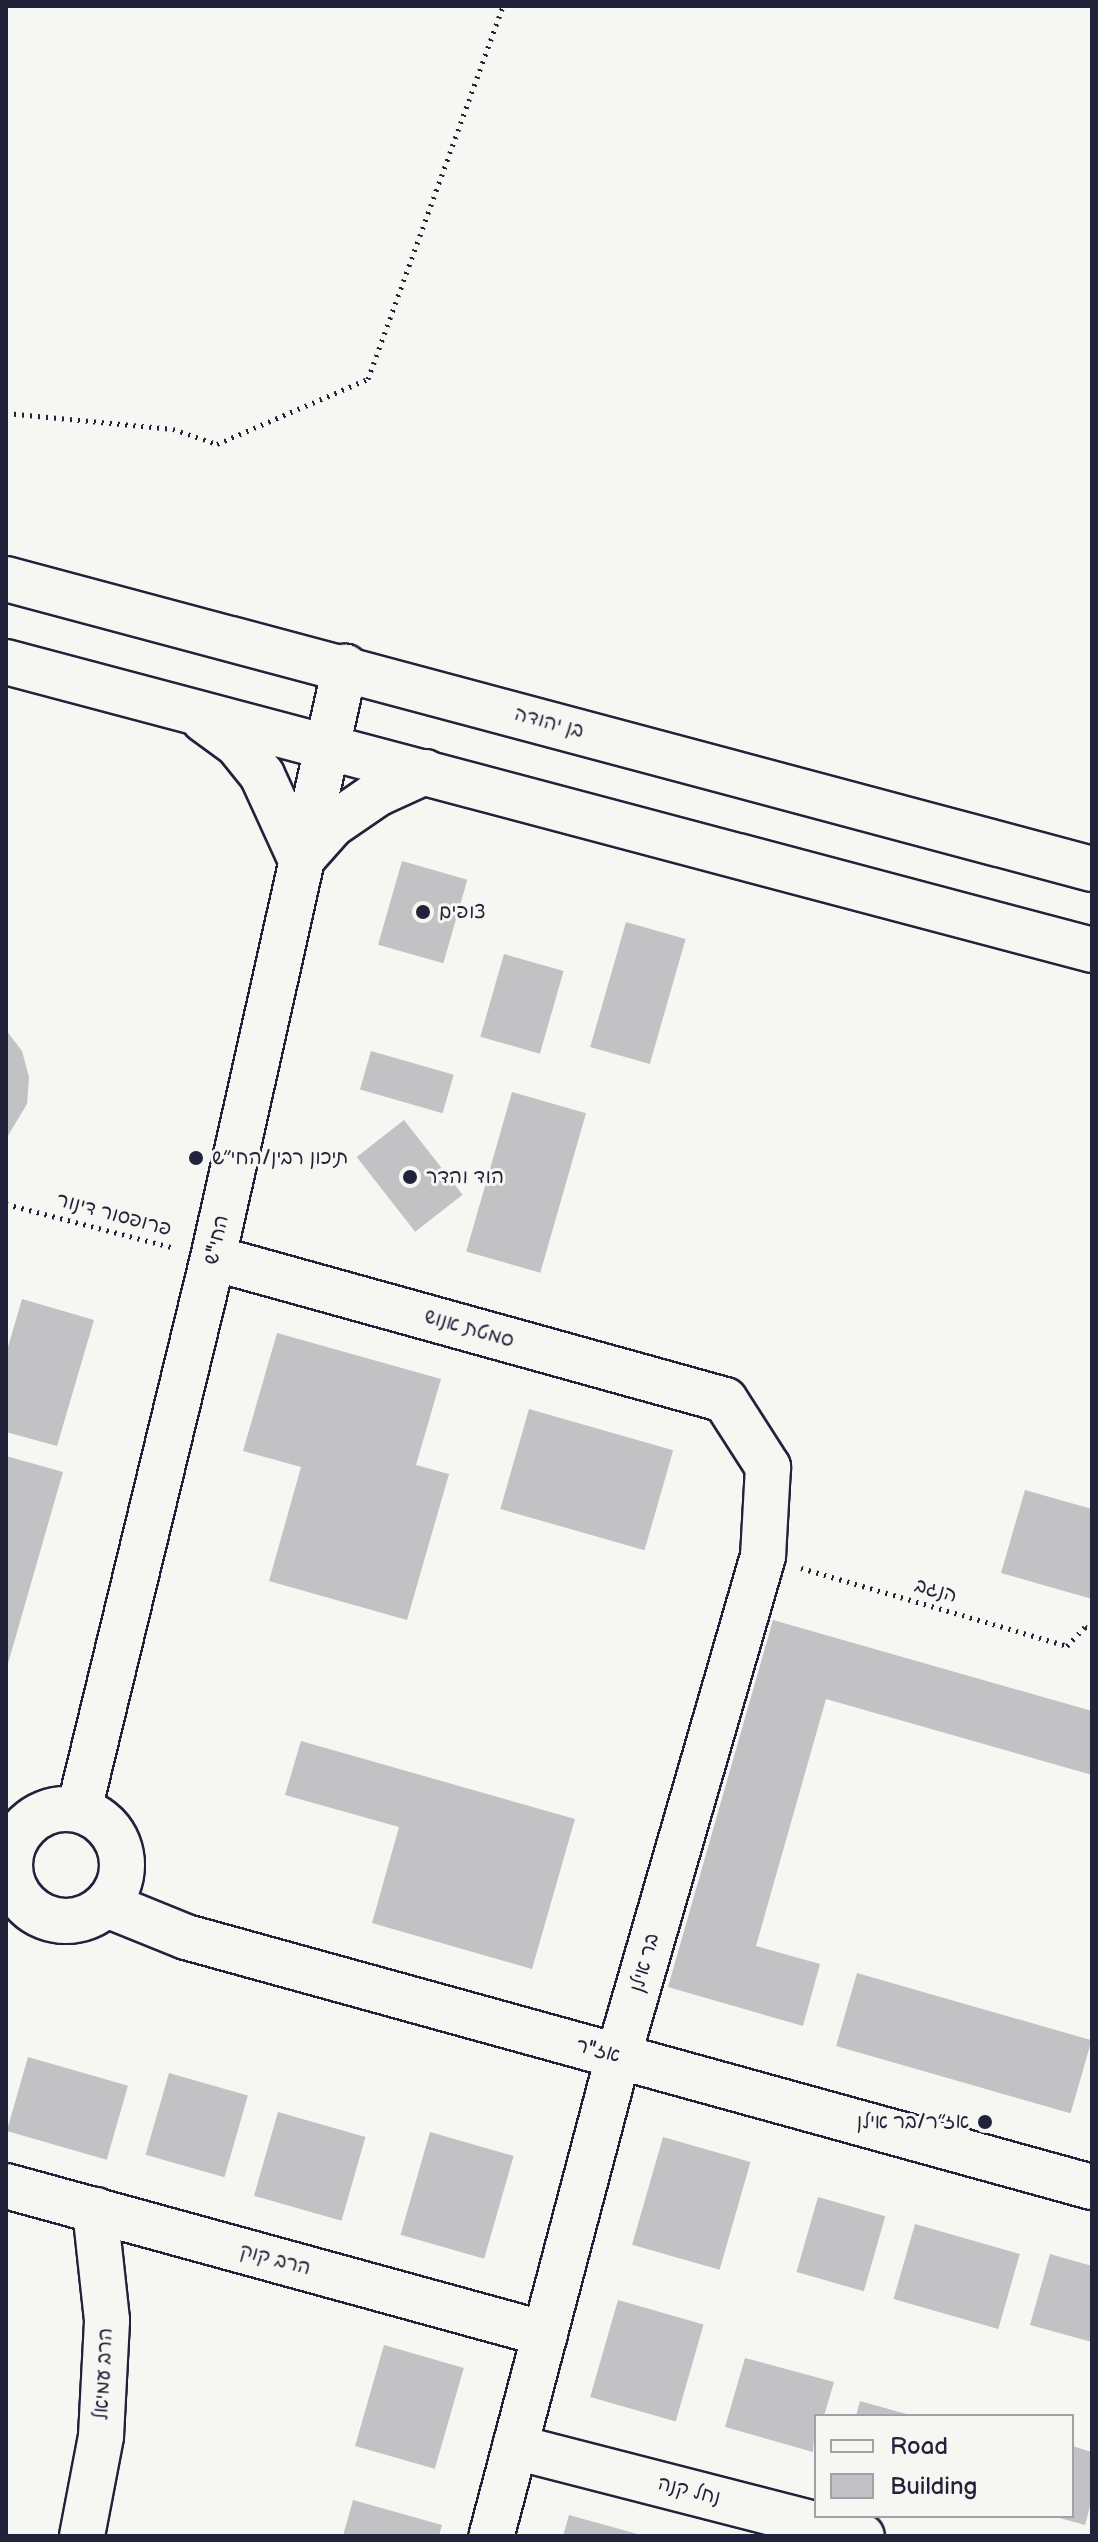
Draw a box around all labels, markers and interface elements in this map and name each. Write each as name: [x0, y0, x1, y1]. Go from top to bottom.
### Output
street label: בן יהודה: [512, 702, 586, 744]
place label: צופים: [439, 900, 486, 924]
marker: צופים: [414, 903, 432, 921]
place label: תיכון רבין/החי״ש: [212, 1146, 348, 1170]
marker: תיכון רבין/החי״ש: [187, 1149, 205, 1167]
place label: הוד והדר: [426, 1165, 504, 1189]
marker: הוד והדר: [401, 1168, 419, 1186]
street label: פרופסור דינור: [54, 1188, 174, 1242]
street label: החי"ש: [200, 1213, 234, 1267]
street label: סמטת אנוש: [421, 1305, 517, 1353]
street label: הנגב: [912, 1574, 960, 1608]
street label: בר אילן: [625, 1931, 665, 1995]
street label: אז"ר: [573, 2034, 623, 2068]
place label: אז״ר/בר אילן: [857, 2110, 969, 2134]
marker: אז״ר/בר אילן: [976, 2113, 994, 2131]
street label: הרב קוק: [237, 2239, 313, 2281]
street label: הרב עמיאל: [90, 2327, 118, 2421]
legend: [814, 2414, 1074, 2518]
text: Road: [890, 2432, 948, 2461]
street label: נחל קנה: [655, 2472, 723, 2510]
text: Building: [890, 2472, 977, 2501]

